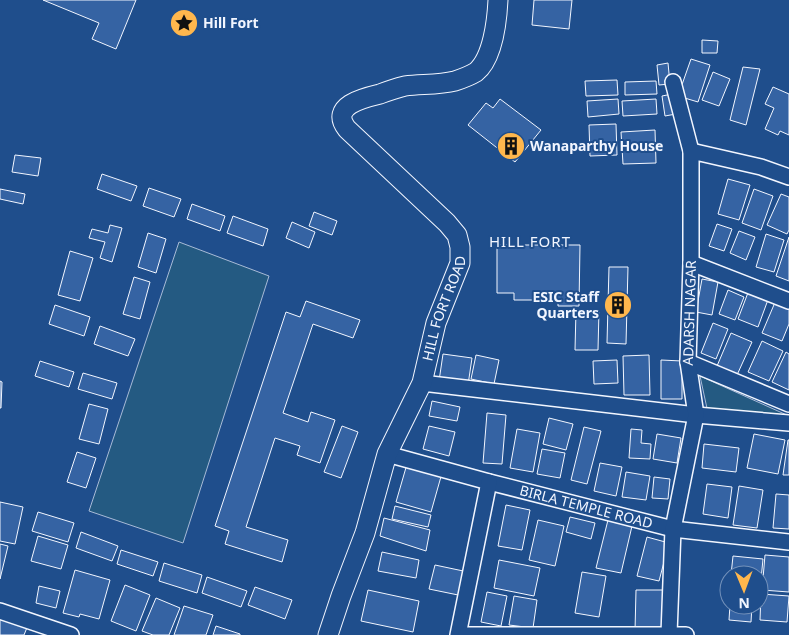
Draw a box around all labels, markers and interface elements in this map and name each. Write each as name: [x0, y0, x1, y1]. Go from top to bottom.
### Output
place icon: Hill Fort: [169, 8, 199, 38]
place label: Hill Fort: [203, 13, 259, 32]
building icon: Wanaparthy House: [496, 131, 526, 161]
place label: Wanaparthy House: [530, 136, 663, 155]
district label: HILL FORT: [489, 231, 571, 251]
street label: HILL FORT ROAD: [418, 256, 469, 363]
street label: ADARSH NAGAR: [678, 260, 700, 366]
place label: ESIC Staff Quarters: [532, 287, 600, 322]
building icon: ESIC Staff Quarters: [603, 290, 633, 320]
street label: BIRLA TEMPLE ROAD: [518, 480, 655, 532]
north arrow: [719, 565, 769, 615]
text: N: [738, 594, 750, 613]

